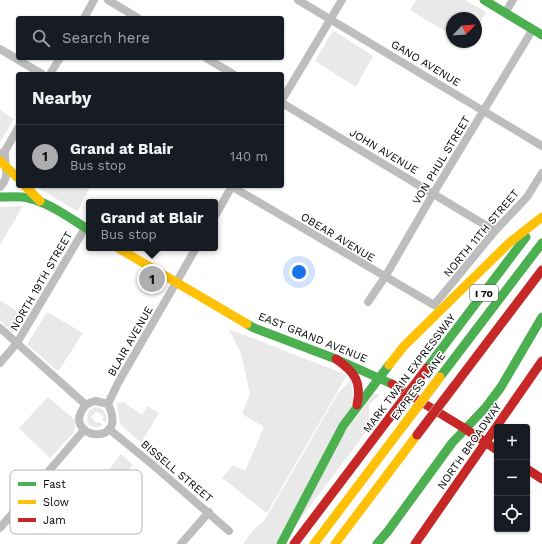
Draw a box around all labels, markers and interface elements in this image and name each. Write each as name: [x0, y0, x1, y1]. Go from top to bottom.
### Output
north arrow: [446, 12, 482, 48]
search box: [16, 16, 284, 60]
icon: search: [30, 27, 52, 49]
text: Search here: [62, 29, 150, 47]
street label: GANO AVENUE: [389, 38, 463, 89]
text: Nearby: [32, 88, 91, 108]
street label: VON PHUL STREET: [410, 113, 473, 207]
street label: JOHN AVENUE: [347, 126, 420, 177]
text: Grand at Blair: [70, 140, 173, 158]
text: 1: [42, 149, 48, 164]
text: 140 m: [230, 149, 268, 164]
text: Bus stop: [70, 158, 126, 173]
street label: NORTH 11TH STREET: [441, 187, 522, 280]
popup: [86, 199, 218, 251]
text: Grand at Blair: [101, 209, 203, 227]
street label: OBEAR AVENUE: [298, 210, 377, 265]
text: Bus stop: [101, 227, 157, 242]
street label: NORTH 19TH STREET: [8, 229, 75, 333]
your location: [289, 262, 309, 282]
pin: 1: [139, 264, 165, 294]
road number: I 70: [470, 285, 498, 301]
street label: BLAIR AVENUE: [105, 304, 156, 379]
street label: EAST GRAND AVENUE: [256, 310, 369, 365]
street label: MARK TWAIN EXPRESSWAY: [360, 311, 459, 435]
street label: EXPRESS LANE: [389, 350, 448, 423]
street label: NORTH BROADWAY: [435, 400, 504, 492]
map controls: [494, 424, 530, 532]
button: +: [494, 424, 530, 460]
street label: BISSELL STREET: [138, 438, 215, 505]
button: −: [494, 460, 530, 496]
legend: [10, 470, 142, 534]
text: Fast: [43, 478, 66, 491]
text: Slow: [43, 496, 69, 509]
button: locate: [494, 496, 530, 532]
text: Jam: [43, 514, 66, 527]

